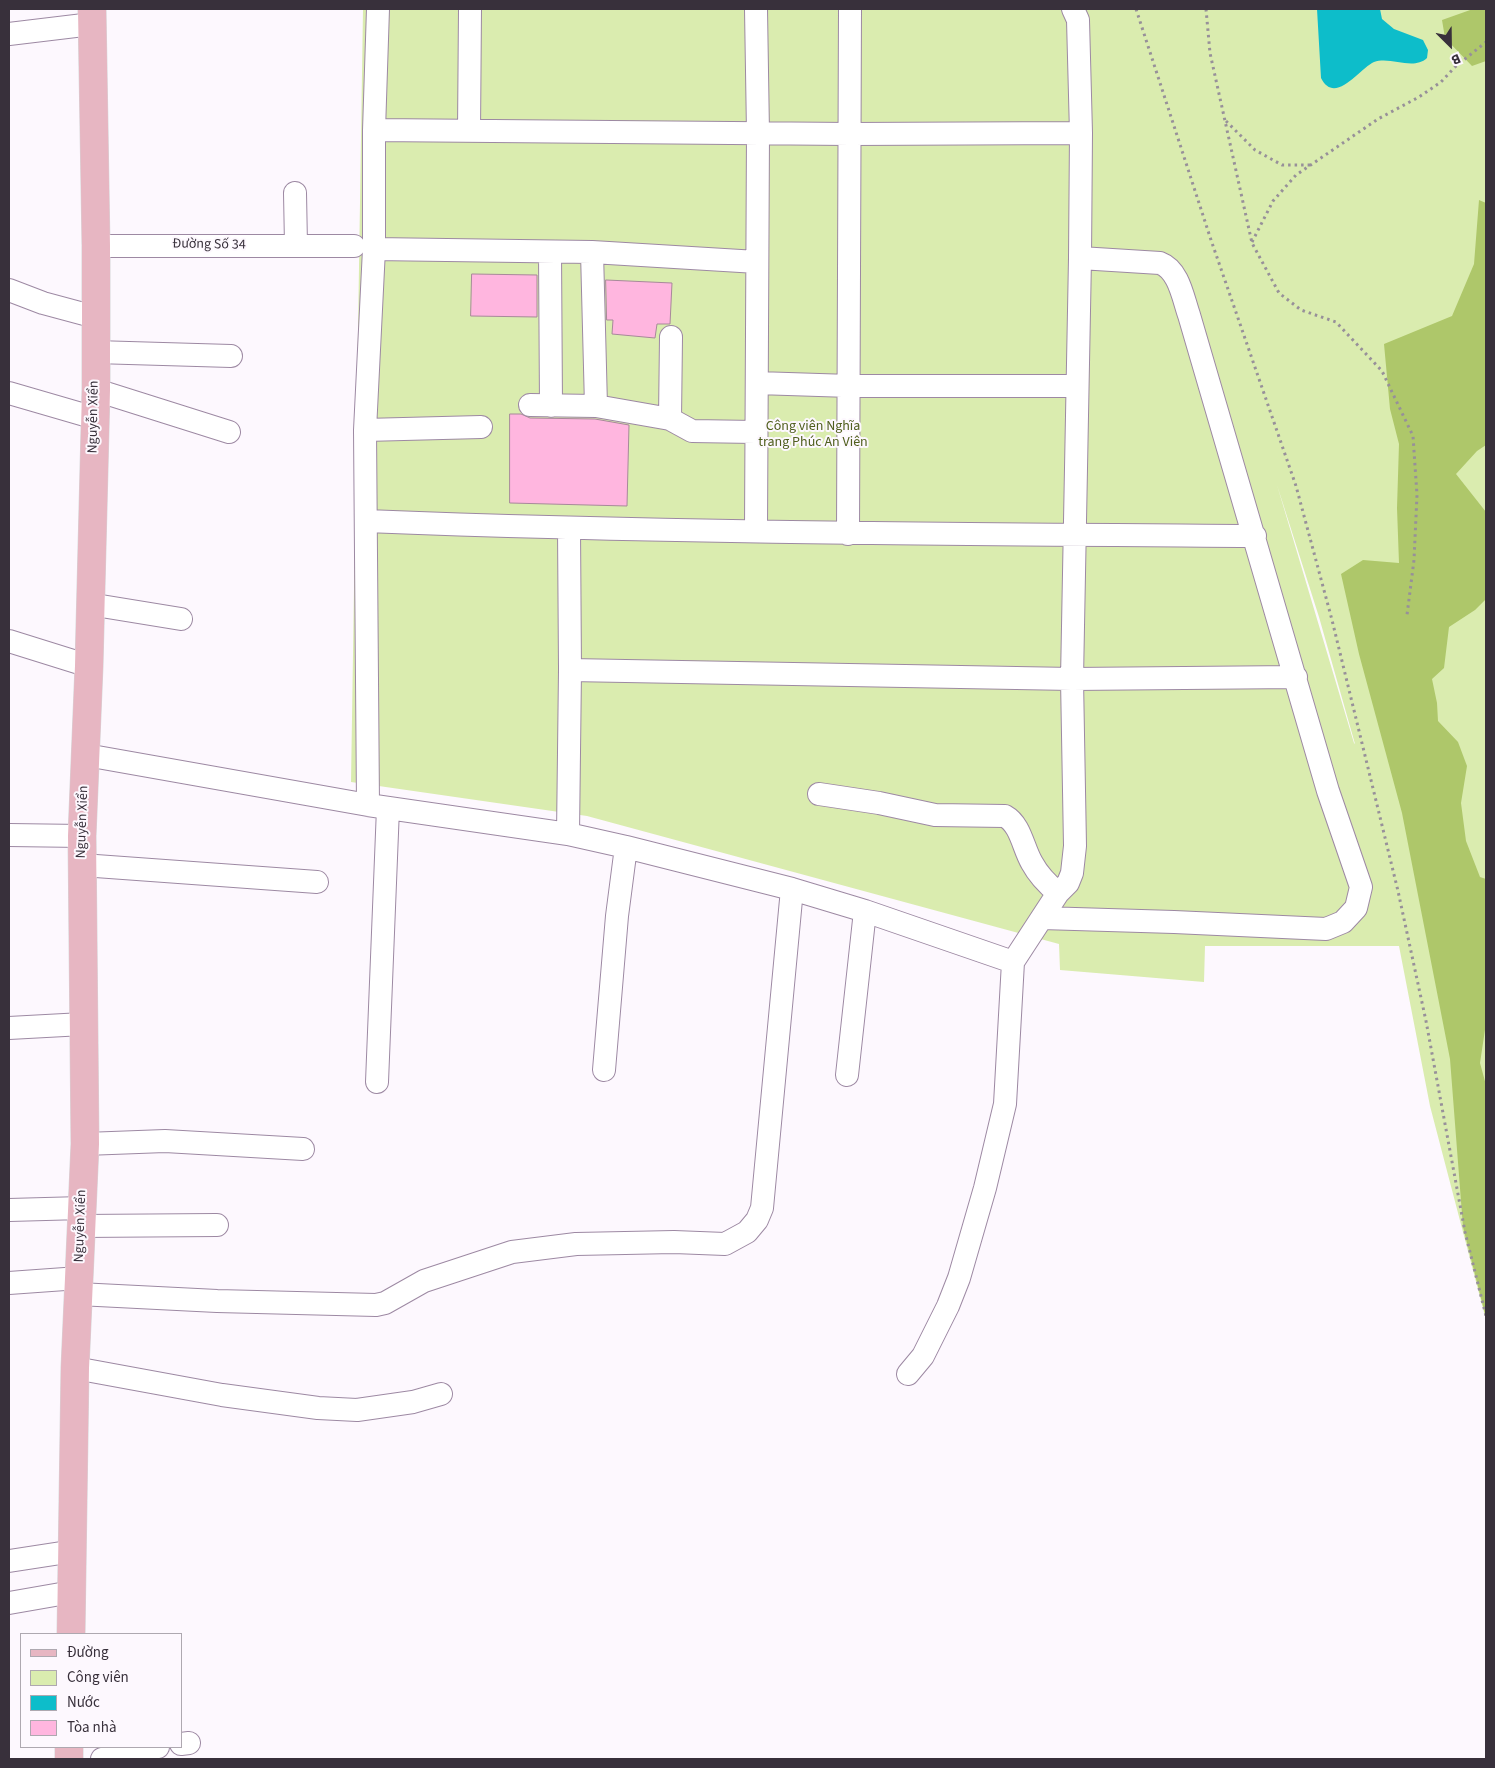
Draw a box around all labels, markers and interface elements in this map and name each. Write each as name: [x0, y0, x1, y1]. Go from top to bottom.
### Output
north arrow: [1425, 20, 1475, 70]
text: B: [1448, 48, 1464, 70]
street label: Đường Số 34: [172, 236, 246, 254]
street label: Nguyễn Xiển: [85, 380, 103, 454]
park label: Công viên Nghĩa trang Phúc An Viên: [758, 419, 868, 452]
street label: Nguyễn Xiển: [73, 785, 93, 859]
street label: Nguyễn Xiển: [71, 1189, 91, 1263]
legend: [20, 1633, 182, 1748]
text: Đường: [67, 1642, 109, 1663]
text: Công viên: [67, 1667, 129, 1688]
text: Nước: [67, 1692, 100, 1713]
text: Tòa nhà: [67, 1717, 116, 1738]

